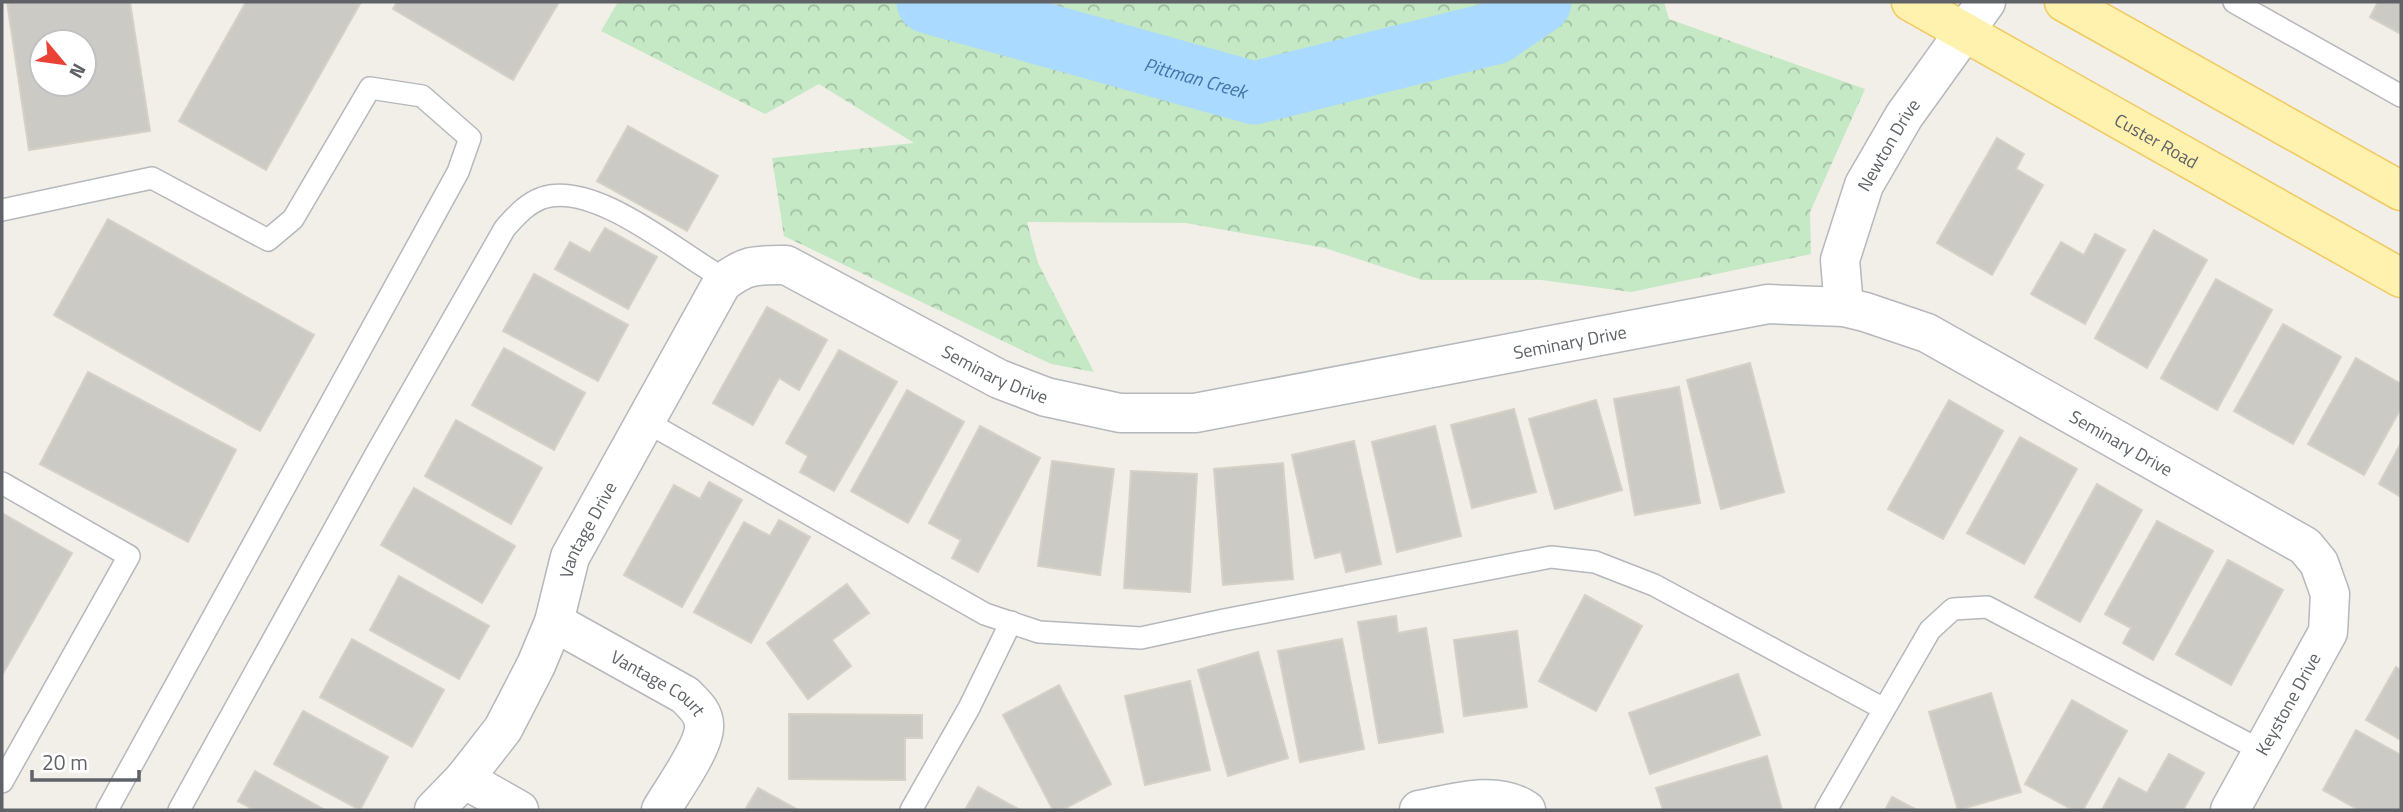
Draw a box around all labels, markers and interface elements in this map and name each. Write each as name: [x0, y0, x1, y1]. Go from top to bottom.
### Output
north arrow: [28, 28, 98, 98]
water label: Pittman Creek: [1141, 49, 1253, 106]
text: N: [62, 59, 94, 84]
street label: Newton Drive: [1850, 93, 1926, 196]
street label: Custer Road: [2110, 106, 2203, 175]
street label: Seminary Drive: [1511, 318, 1629, 366]
street label: Seminary Drive: [937, 337, 1052, 410]
street label: Seminary Drive: [2065, 403, 2178, 482]
street label: Vantage Drive: [552, 476, 623, 581]
street label: Vantage Court: [606, 643, 713, 722]
street label: Keystone Drive: [2249, 648, 2327, 760]
scale bar: [32, 738, 138, 782]
text: 20 m: [42, 746, 88, 778]

